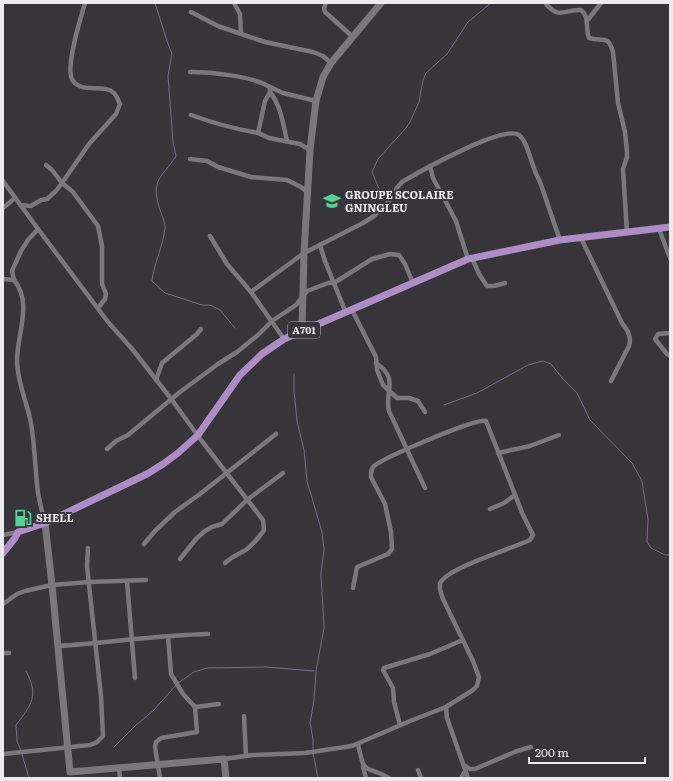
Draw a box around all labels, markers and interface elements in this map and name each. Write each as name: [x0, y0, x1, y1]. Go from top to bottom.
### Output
place label: GROUPE SCOLAIRE GNINGLEU: [345, 186, 454, 215]
school or university icon: GROUPE SCOLAIRE GNINGLEU: [322, 191, 342, 211]
road number: A701: [288, 322, 320, 338]
fuel station icon: SHELL: [13, 508, 33, 528]
place label: SHELL: [36, 509, 74, 525]
scale bar: [529, 739, 645, 765]
text: 200 m: [535, 743, 569, 761]

